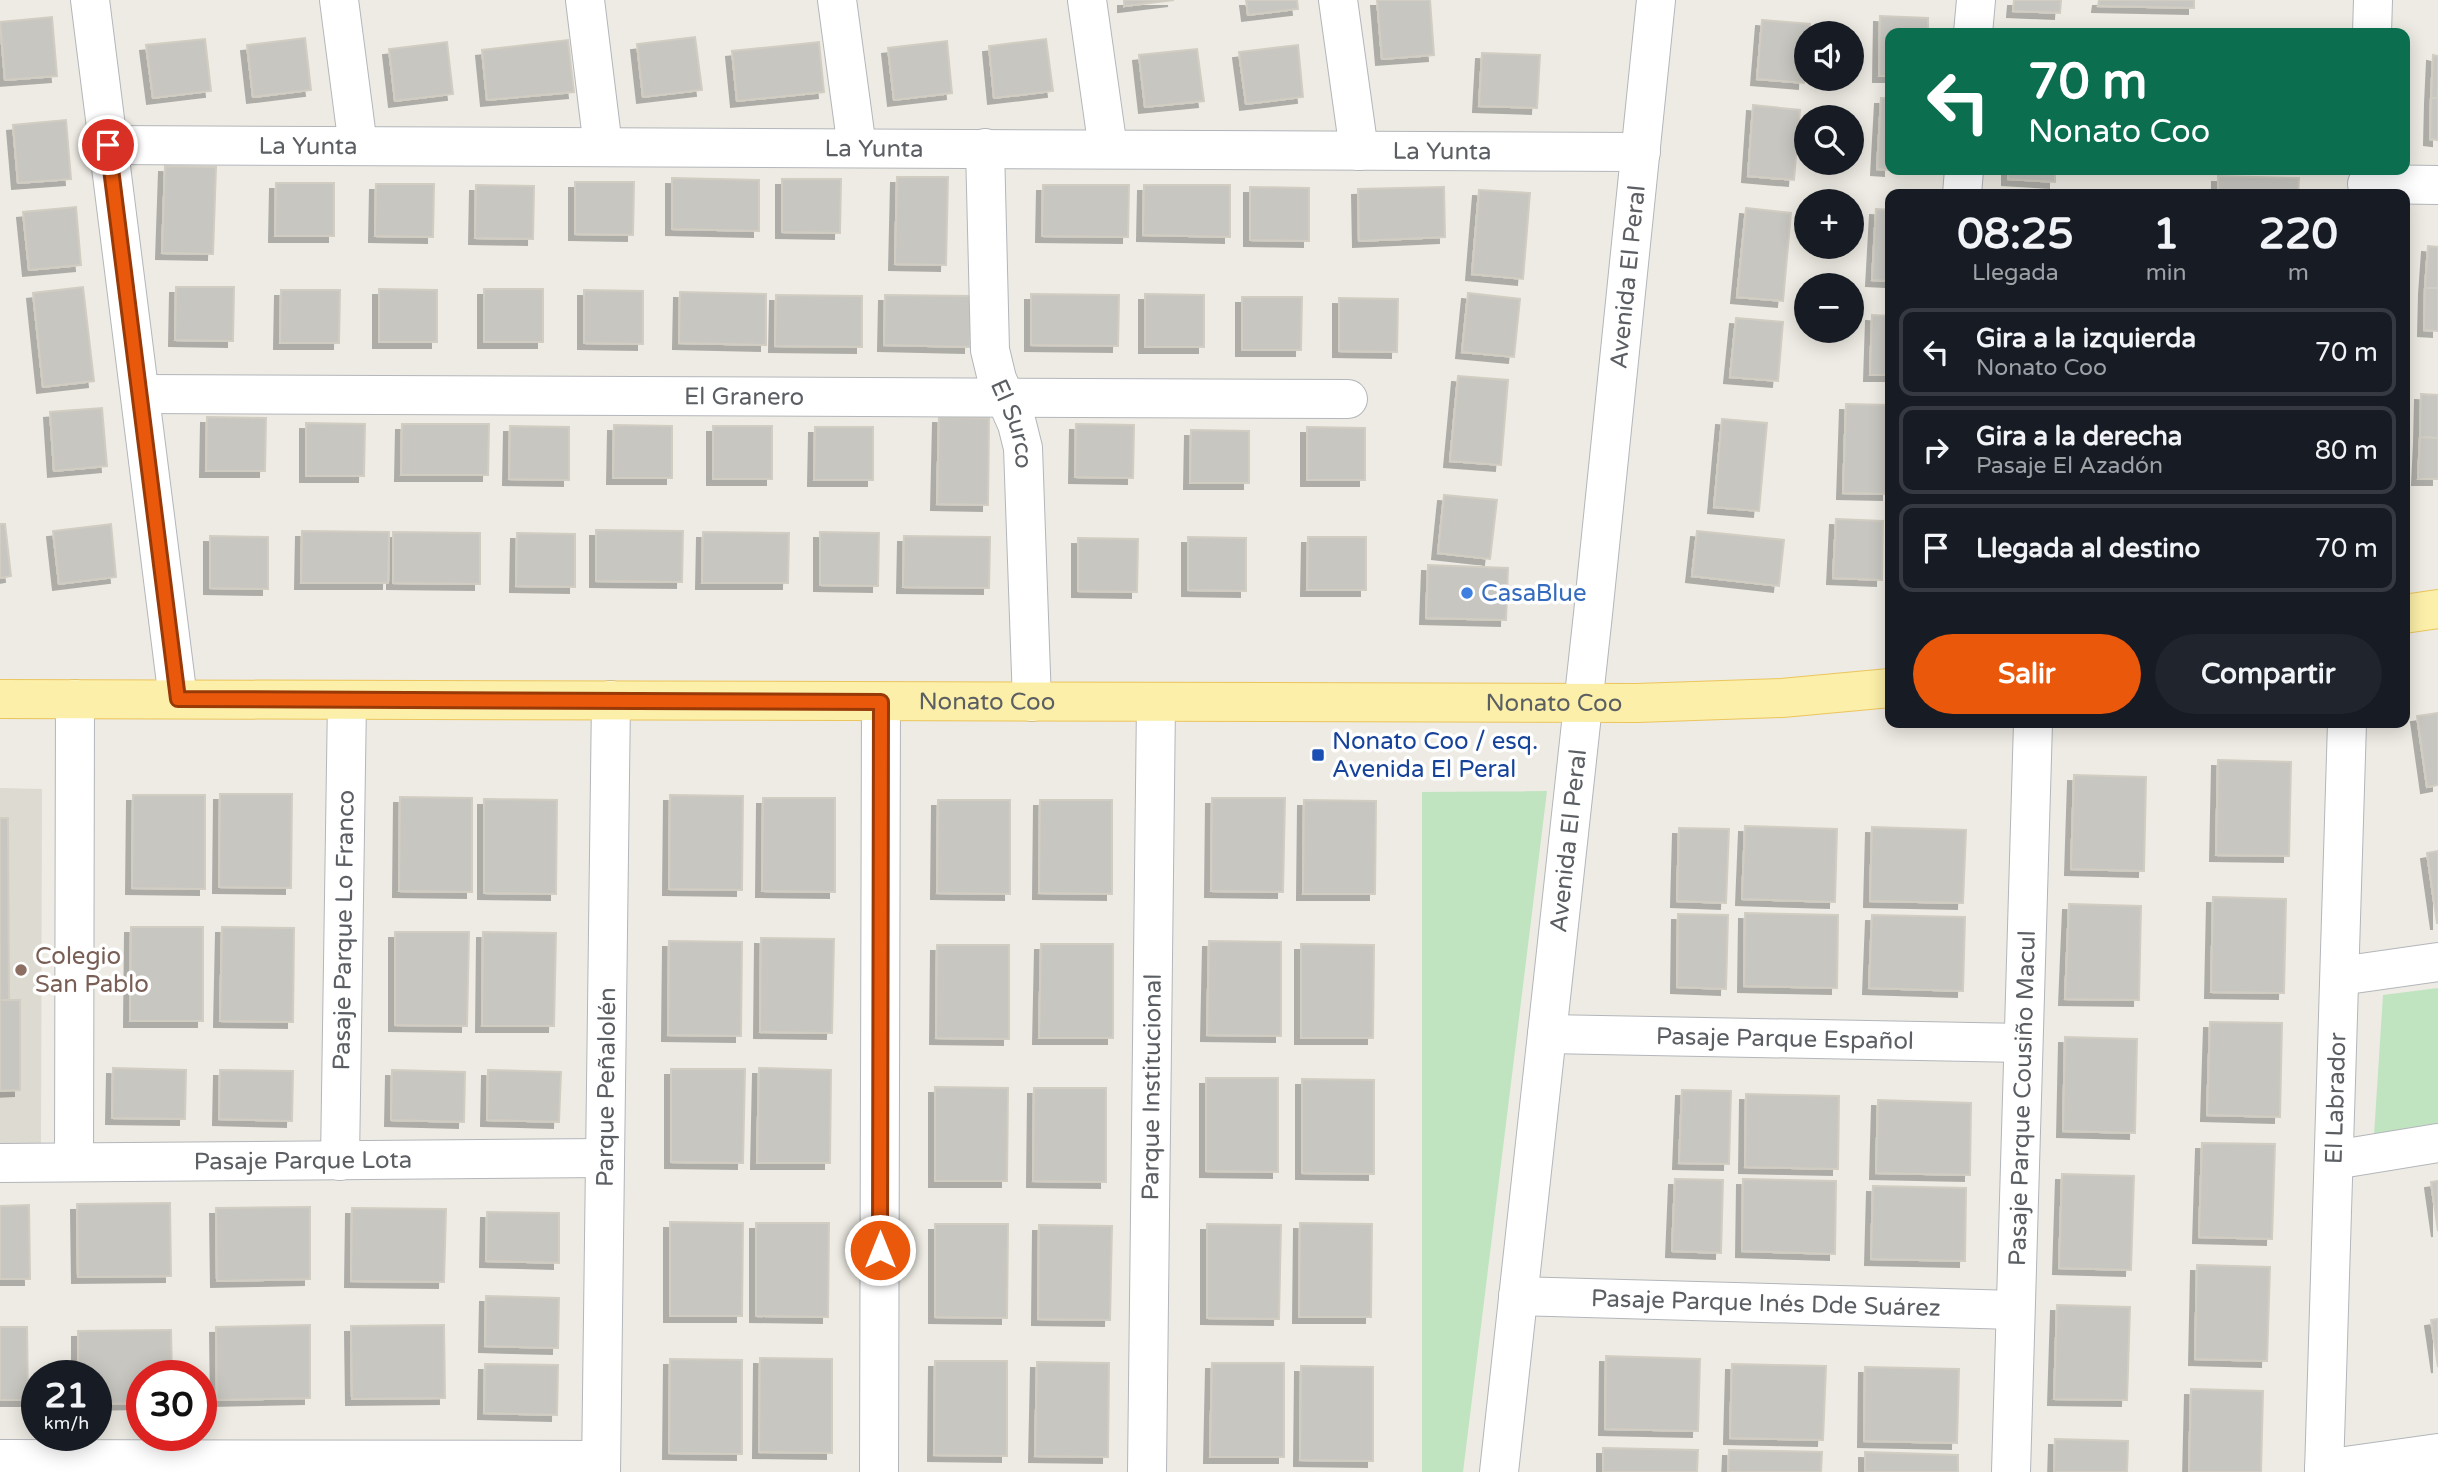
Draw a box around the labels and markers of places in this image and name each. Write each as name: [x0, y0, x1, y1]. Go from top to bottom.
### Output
pin: [78, 115, 138, 175]
place label: CasaBlue: [1481, 579, 1586, 608]
marker: CasaBlue: [1459, 585, 1475, 601]
place label: Nonato Coo / esq. Avenida El Peral: [1332, 727, 1538, 784]
marker: Nonato Coo / esq. Avenida El Peral: [1310, 747, 1326, 763]
place label: Colegio San Pablo: [35, 942, 149, 999]
marker: Colegio San Pablo: [13, 962, 29, 978]

